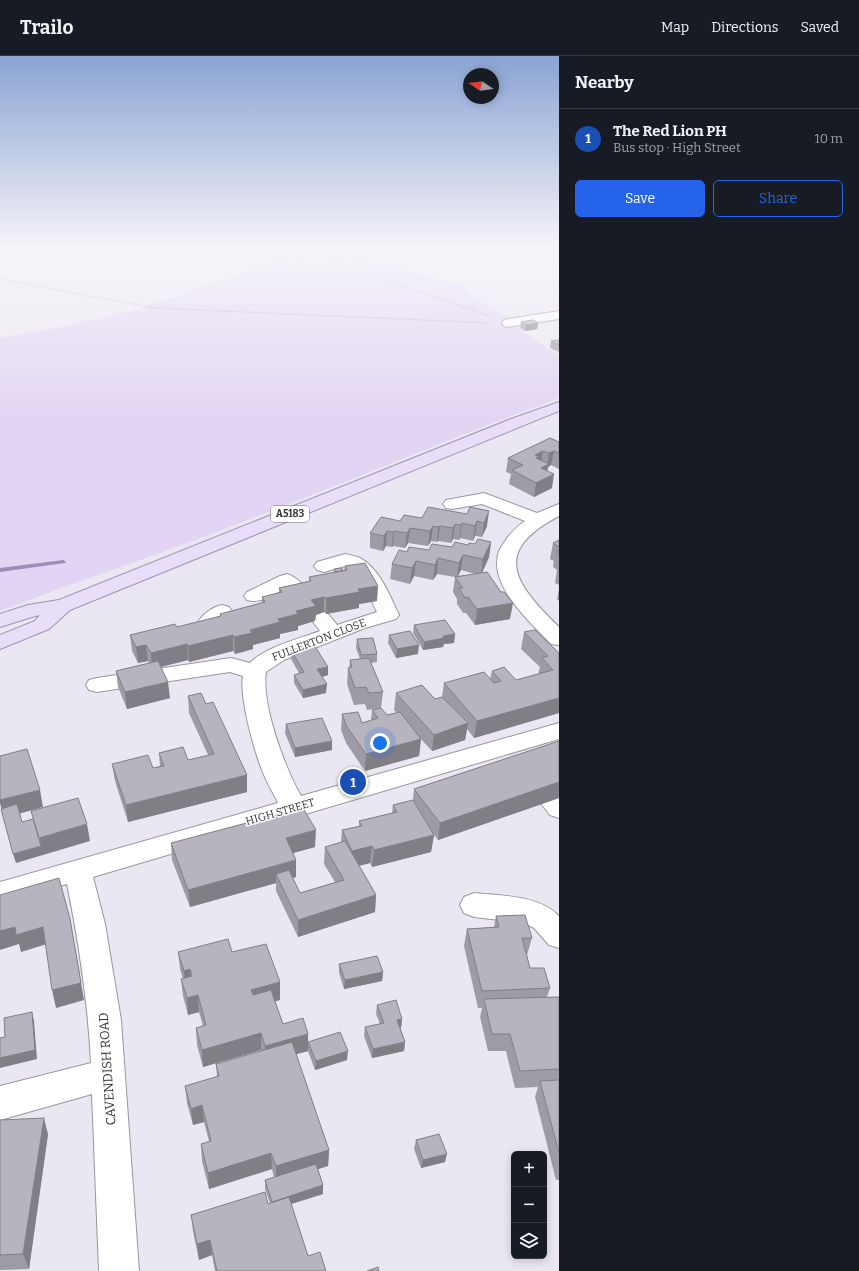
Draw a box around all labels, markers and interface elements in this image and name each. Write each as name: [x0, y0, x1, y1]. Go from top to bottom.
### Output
text: Trailo: [20, 16, 73, 39]
text: Map: [661, 19, 689, 36]
text: Directions: [711, 19, 779, 36]
text: Saved: [801, 19, 839, 36]
north arrow: [463, 68, 499, 104]
text: Nearby: [575, 72, 634, 93]
text: The Red Lion PH: [613, 122, 727, 140]
text: 1: [585, 131, 591, 146]
text: 10 m: [814, 131, 843, 146]
text: Bus stop · High Street: [613, 140, 741, 155]
button: Save: [575, 180, 705, 217]
button: Share: [713, 180, 843, 217]
road number: A5183: [271, 506, 309, 522]
street label: FULLERTON CLOSE: [270, 616, 368, 664]
your location: [370, 733, 390, 753]
pin: 1: [340, 767, 366, 797]
street label: HIGH STREET: [244, 796, 316, 828]
street label: CAVENDISH ROAD: [96, 1012, 118, 1126]
map controls: [511, 1151, 547, 1259]
button: +: [511, 1151, 547, 1187]
button: −: [511, 1187, 547, 1223]
button: layers: [511, 1223, 547, 1259]

